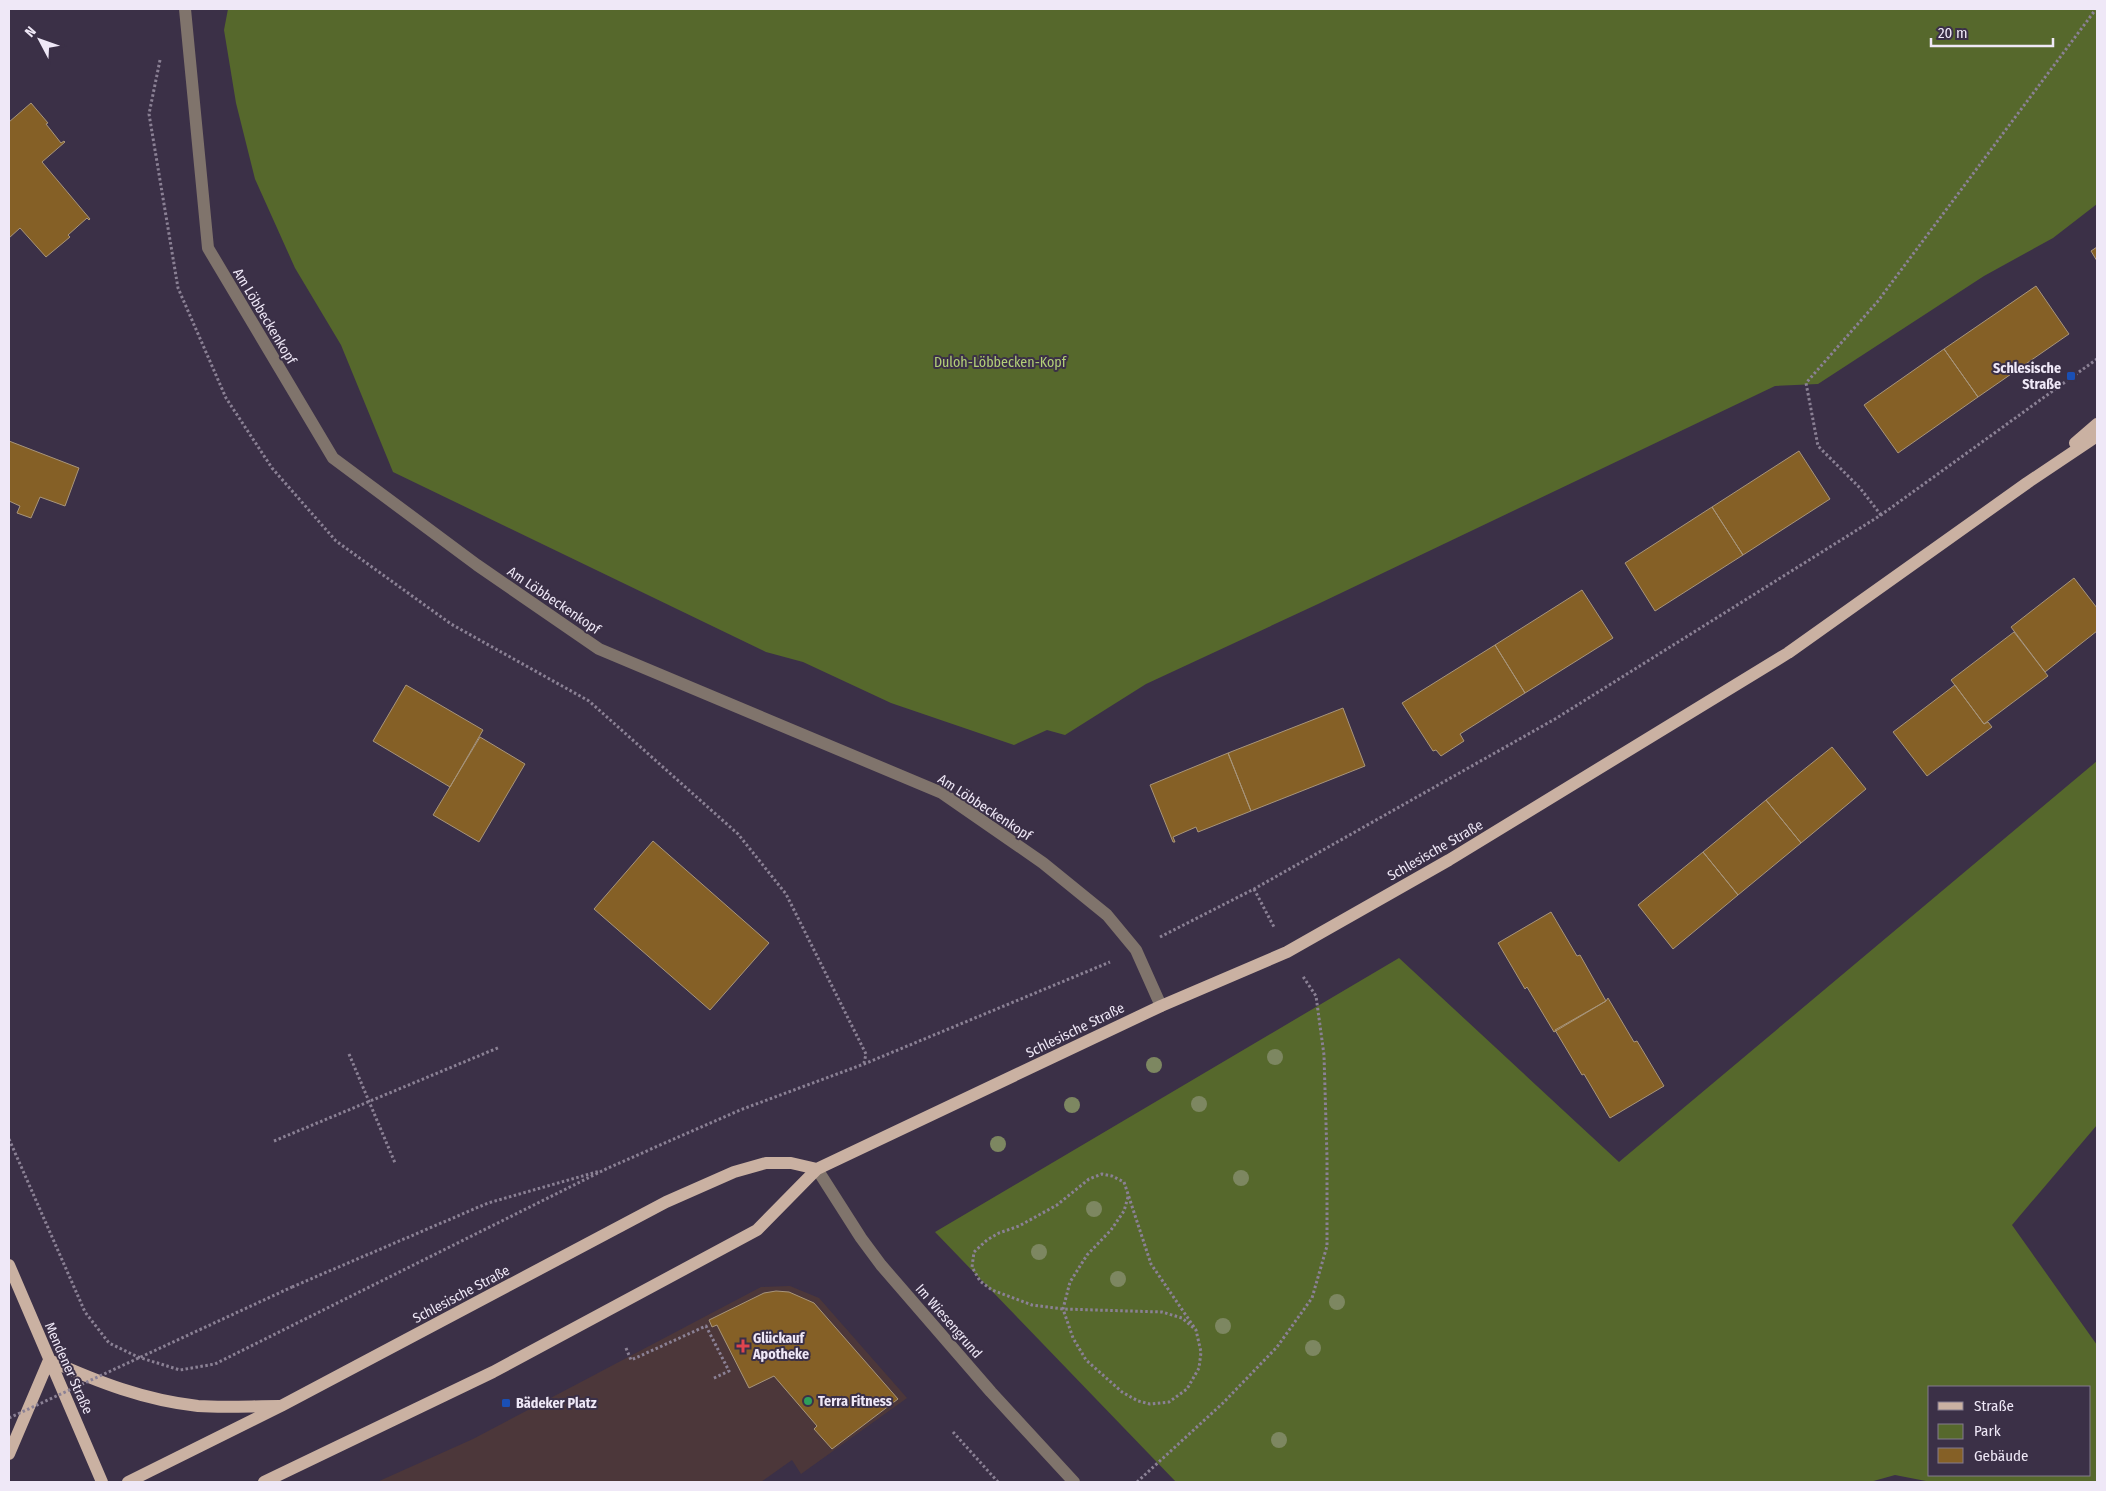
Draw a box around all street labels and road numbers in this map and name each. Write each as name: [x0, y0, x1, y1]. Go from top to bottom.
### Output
street label: Am Löbbeckenkopf: [229, 265, 301, 369]
street label: Am Löbbeckenkopf: [504, 563, 605, 639]
street label: Am Löbbeckenkopf: [935, 771, 1036, 845]
street label: Schlesische Straße: [1385, 816, 1486, 885]
street label: Schlesische Straße: [1023, 999, 1127, 1062]
street label: Schlesische Straße: [410, 1262, 513, 1327]
street label: Im Wiesengrund: [912, 1281, 985, 1362]
street label: Mendener Straße: [41, 1320, 96, 1417]

